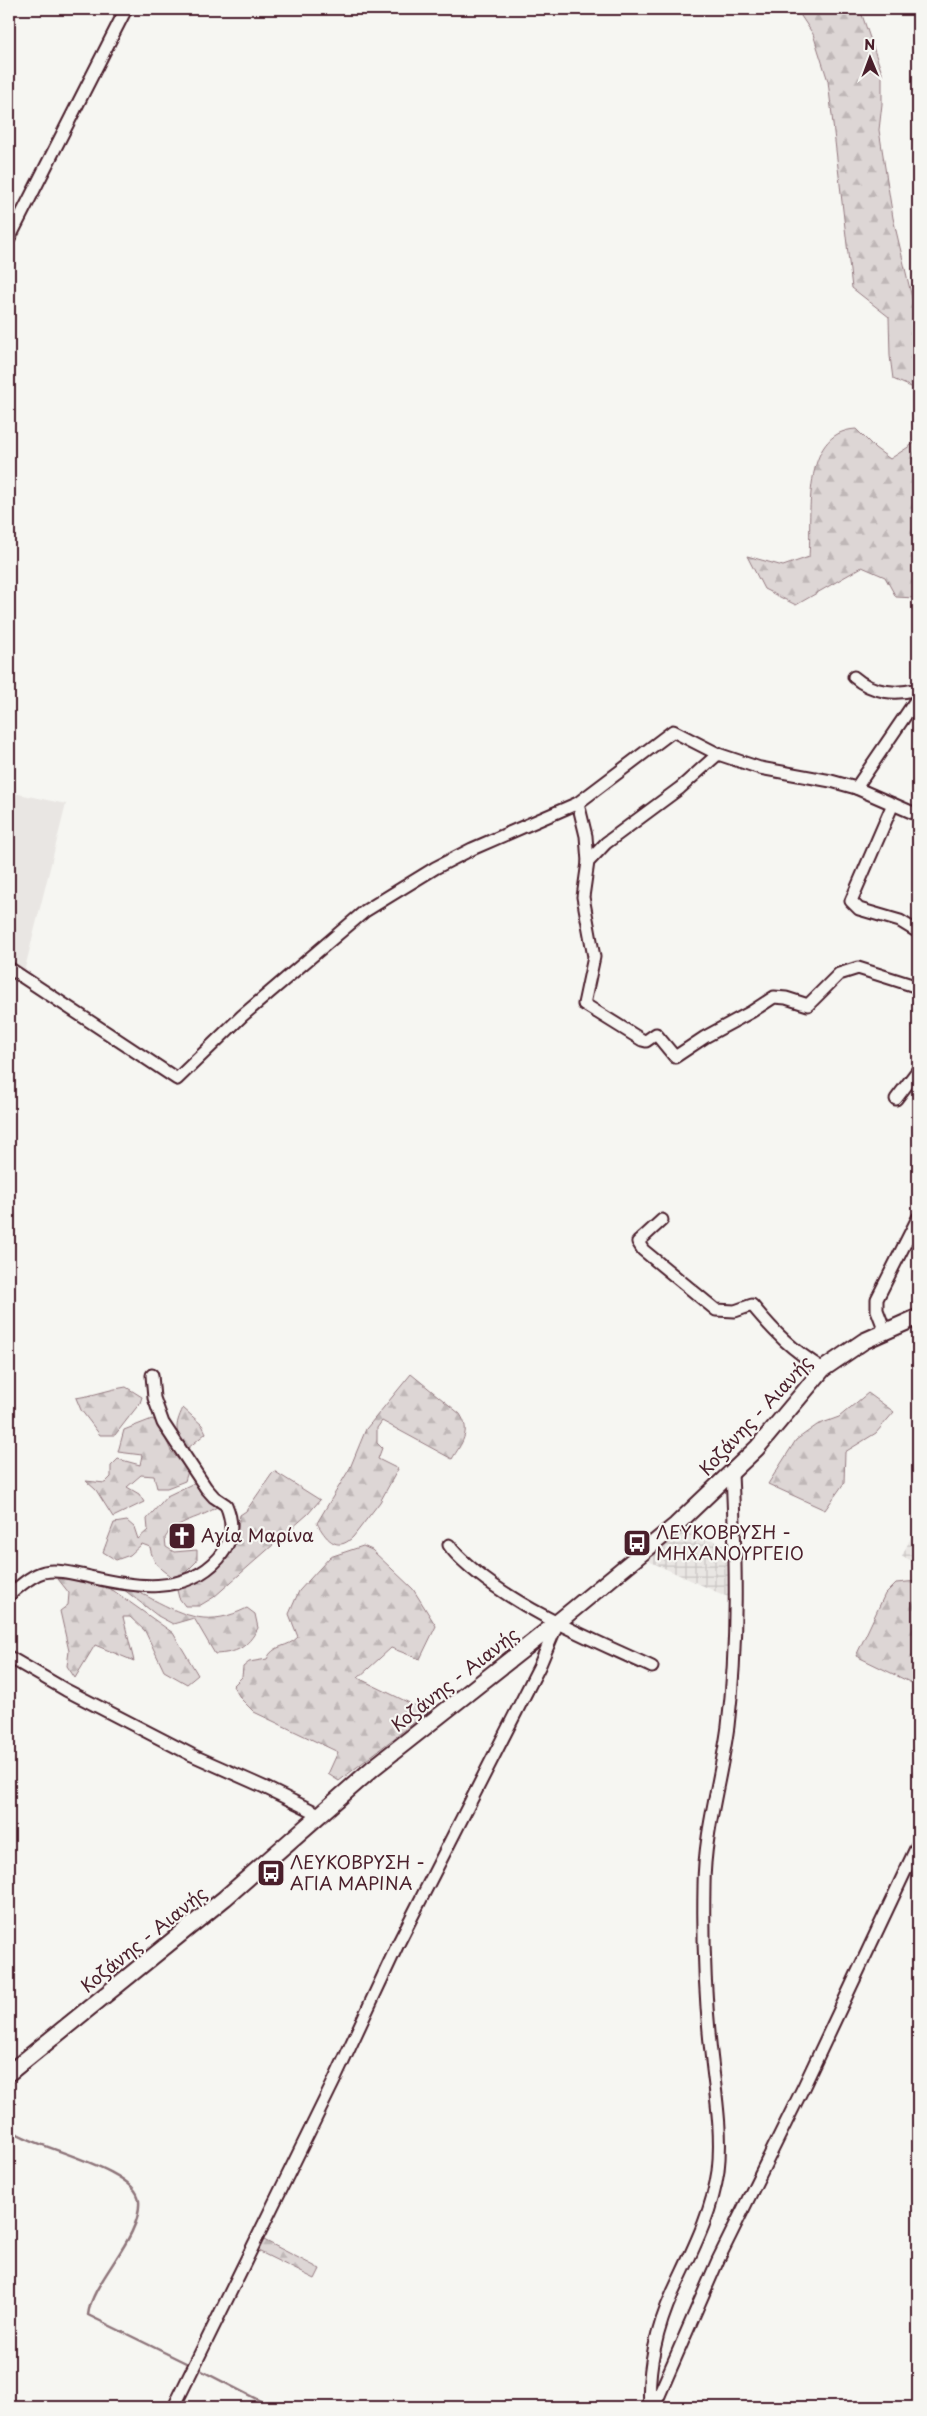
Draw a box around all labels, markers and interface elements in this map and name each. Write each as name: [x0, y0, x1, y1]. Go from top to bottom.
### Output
north arrow: [844, 32, 894, 82]
text: N: [864, 34, 875, 55]
street label: Κοζάνης - Αιανής: [692, 1349, 818, 1481]
place label: ΛΕΥΚΟΒΡΥΣΗ - ΜΗΧΑΝΟΥΡΓΕΙΟ: [656, 1518, 804, 1566]
church icon: Αγία Μαρίνα: [167, 1521, 197, 1551]
place label: Αγία Μαρίνα: [201, 1521, 314, 1548]
bus stop icon: ΛΕΥΚΟΒΡΥΣΗ - ΜΗΧΑΝΟΥΡΓΕΙΟ: [622, 1528, 652, 1558]
street label: Κοζάνης - Αιανής: [384, 1620, 524, 1737]
place label: ΛΕΥΚΟΒΡΥΣΗ - ΑΓΙΑ ΜΑΡΙΝΑ: [290, 1848, 425, 1896]
bus stop icon: ΛΕΥΚΟΒΡΥΣΗ - ΑΓΙΑ ΜΑΡΙΝΑ: [256, 1858, 286, 1888]
street label: Κοζάνης - Αιανής: [74, 1879, 212, 1998]

